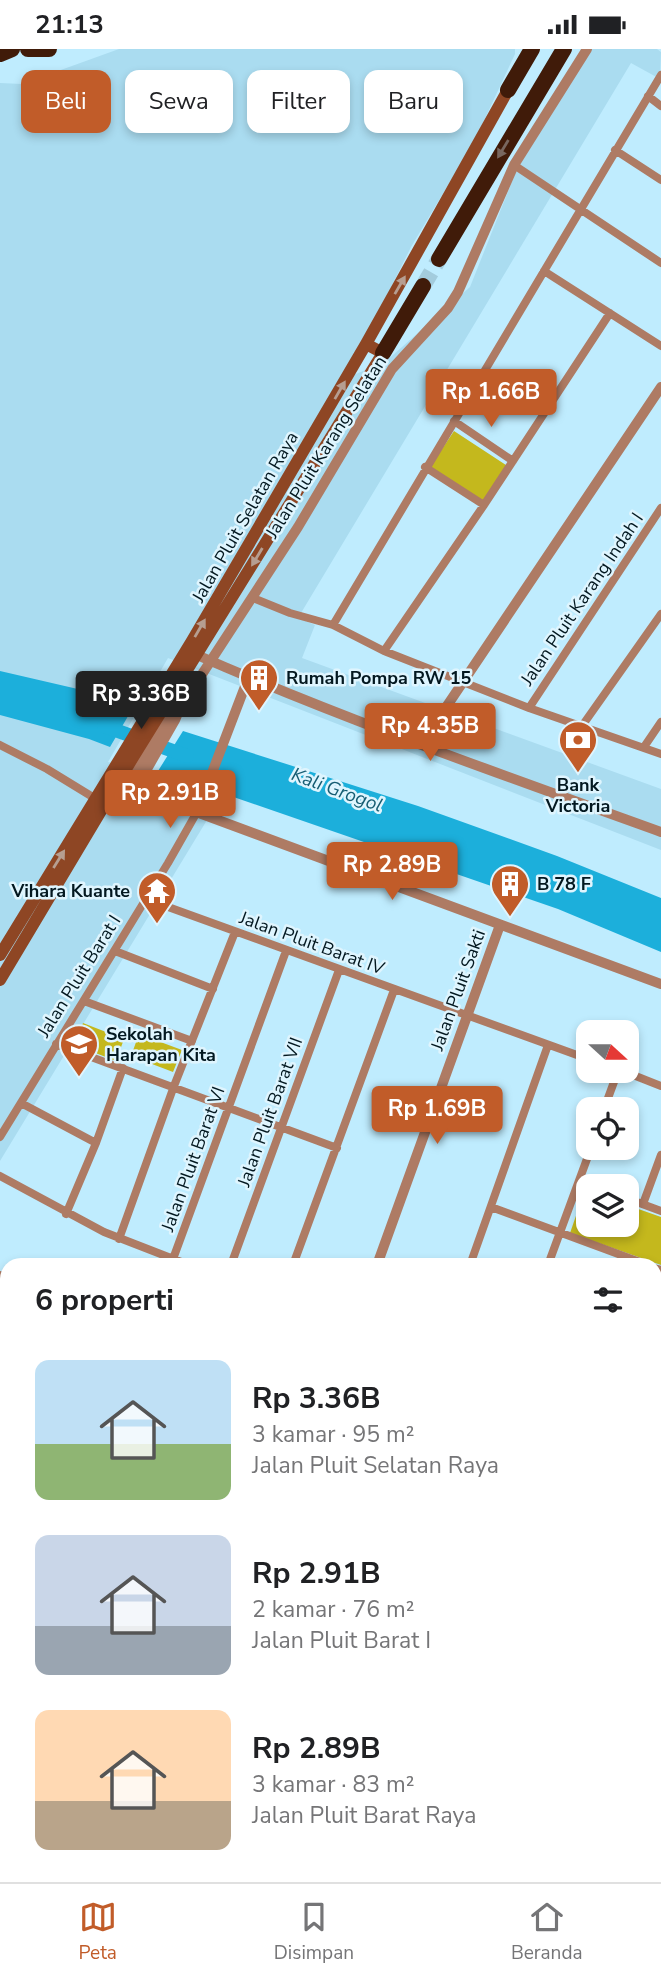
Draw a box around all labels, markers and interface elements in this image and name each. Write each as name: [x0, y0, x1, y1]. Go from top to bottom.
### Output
text: 21:13: [35, 7, 104, 42]
chip: Beli: [21, 70, 111, 133]
chip: Sewa: [125, 70, 233, 133]
chip: Filter: [247, 70, 350, 133]
chip: Baru: [364, 70, 463, 133]
one-way arrow: [497, 140, 509, 159]
one-way arrow: [394, 275, 406, 294]
street label: Jalan Pluit Karang Selatan: [259, 351, 392, 544]
pin: Rp 1.66B: [419, 369, 563, 429]
text: Rp 1.66B: [442, 376, 540, 407]
one-way arrow: [333, 380, 346, 399]
street label: Jalan Pluit Selatan Raya: [186, 427, 304, 608]
street label: Jalan Pluit Karang Indah I: [515, 508, 649, 691]
one-way arrow: [251, 548, 264, 567]
one-way arrow: [194, 619, 206, 638]
building icon: Rumah Pompa RW 15: [238, 657, 280, 712]
place label: Rumah Pompa RW 15: [286, 666, 472, 690]
pin: Rp 3.36B: [69, 671, 213, 731]
text: Rp 3.36B: [92, 678, 190, 709]
pin: Rp 4.35B: [358, 703, 502, 763]
text: Rp 4.35B: [381, 710, 479, 741]
bank icon: Bank Victoria: [557, 719, 599, 774]
water label: Kali Grogol: [288, 761, 386, 819]
pin: Rp 2.91B: [98, 771, 242, 830]
place label: Bank Victoria: [545, 773, 610, 818]
text: Rp 2.91B: [121, 777, 219, 808]
pin: Rp 2.89B: [320, 843, 464, 902]
one-way arrow: [52, 849, 65, 869]
text: Rp 2.89B: [343, 849, 441, 880]
building icon: B 78 F: [489, 863, 531, 918]
temple icon: Vihara Kuante: [136, 870, 178, 925]
place label: B 78 F: [537, 872, 591, 896]
place label: Vihara Kuante: [10, 879, 130, 903]
street label: Jalan Pluit Barat IV: [235, 905, 388, 981]
street label: Jalan Pluit Barat I: [31, 910, 126, 1043]
street label: Jalan Pluit Sakti: [425, 926, 491, 1055]
north arrow: [576, 1020, 639, 1083]
map controls: [576, 1020, 639, 1237]
place label: Sekolah Harapan Kita: [106, 1022, 216, 1067]
school or university icon: Sekolah Harapan Kita: [58, 1023, 100, 1078]
street label: Jalan Pluit Barat VII: [232, 1034, 308, 1191]
street label: Jalan Pluit Barat VI: [155, 1083, 230, 1236]
pin: Rp 1.69B: [365, 1087, 509, 1146]
text: Rp 1.69B: [388, 1093, 486, 1124]
button: locate: [576, 1097, 639, 1160]
button: layers: [576, 1174, 639, 1237]
text: 6 properti: [35, 1280, 174, 1321]
icon: filters: [589, 1281, 627, 1319]
text: Rp 3.36B: [252, 1378, 381, 1419]
icon: home: [91, 1388, 175, 1472]
text: 3 kamar · 95 m²: [252, 1419, 414, 1450]
text: Jalan Pluit Selatan Raya: [252, 1450, 499, 1481]
text: Rp 2.91B: [252, 1553, 381, 1594]
icon: home: [91, 1563, 175, 1647]
text: 2 kamar · 76 m²: [252, 1594, 414, 1625]
text: Jalan Pluit Barat I: [252, 1625, 431, 1656]
text: Rp 2.89B: [252, 1728, 381, 1769]
icon: home: [91, 1738, 175, 1822]
text: 3 kamar · 83 m²: [252, 1769, 414, 1800]
text: Jalan Pluit Barat Raya: [252, 1800, 476, 1831]
tab: Peta: [78, 1898, 117, 1966]
tab: Disimpan: [274, 1898, 354, 1966]
tab: Beranda: [511, 1898, 583, 1966]

